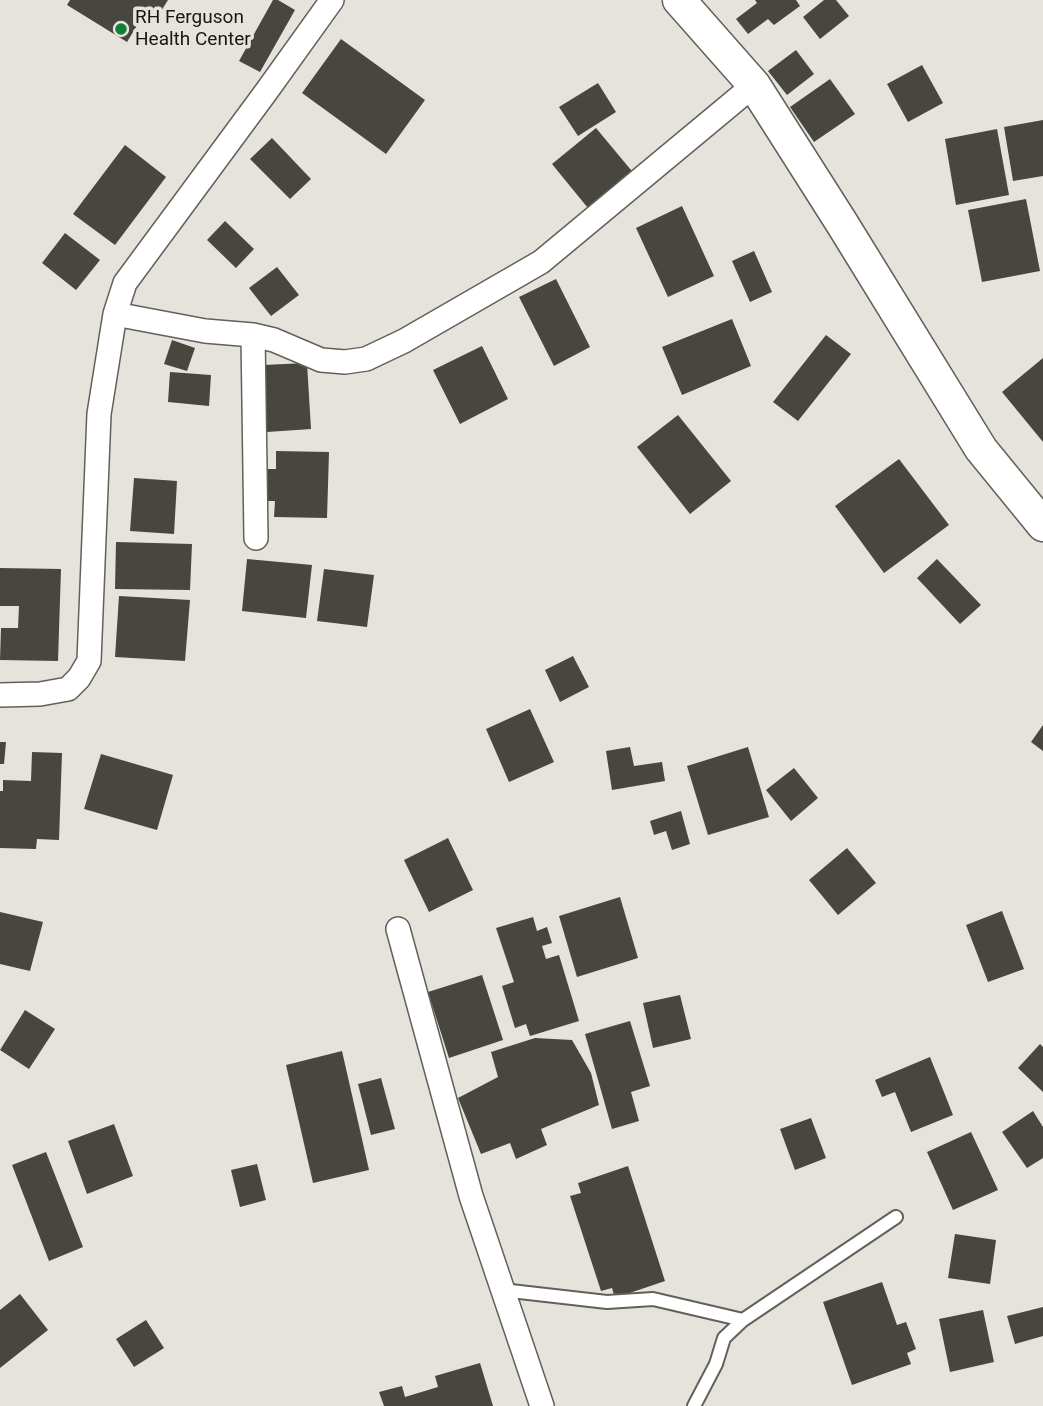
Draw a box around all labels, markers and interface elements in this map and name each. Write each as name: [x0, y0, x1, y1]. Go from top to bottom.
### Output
place label: RH Ferguson Health Center: [135, 7, 251, 51]
marker: RH Ferguson Health Center: [113, 21, 129, 37]

